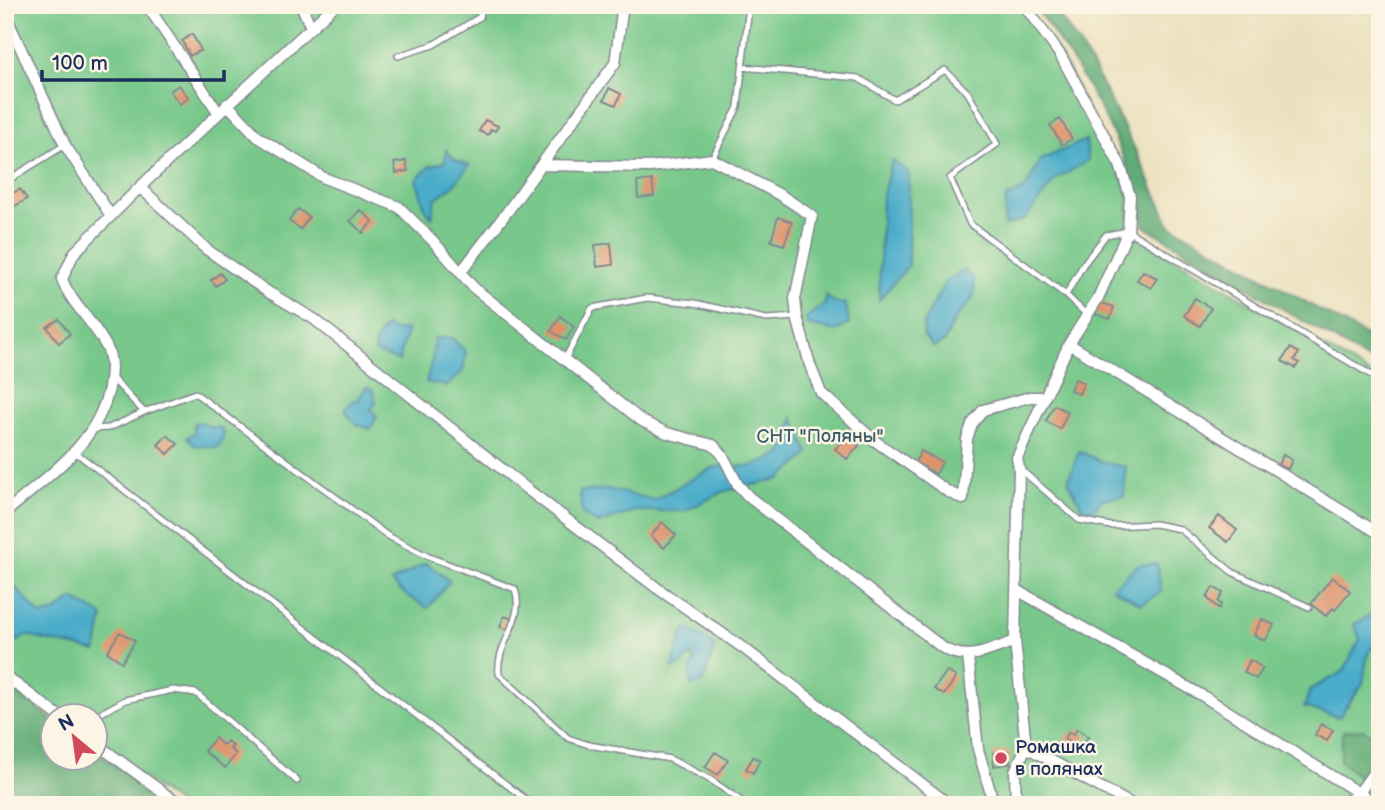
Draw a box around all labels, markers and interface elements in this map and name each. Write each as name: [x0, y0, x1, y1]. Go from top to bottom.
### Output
scale bar: [42, 38, 224, 82]
text: 100 m: [52, 51, 108, 76]
park label: СНТ "Поляны": [756, 425, 884, 448]
north arrow: [38, 702, 108, 772]
text: N: [55, 710, 78, 737]
place label: Ромашка в полянах: [1015, 736, 1103, 781]
marker: Ромашка в полянах: [993, 750, 1009, 766]

